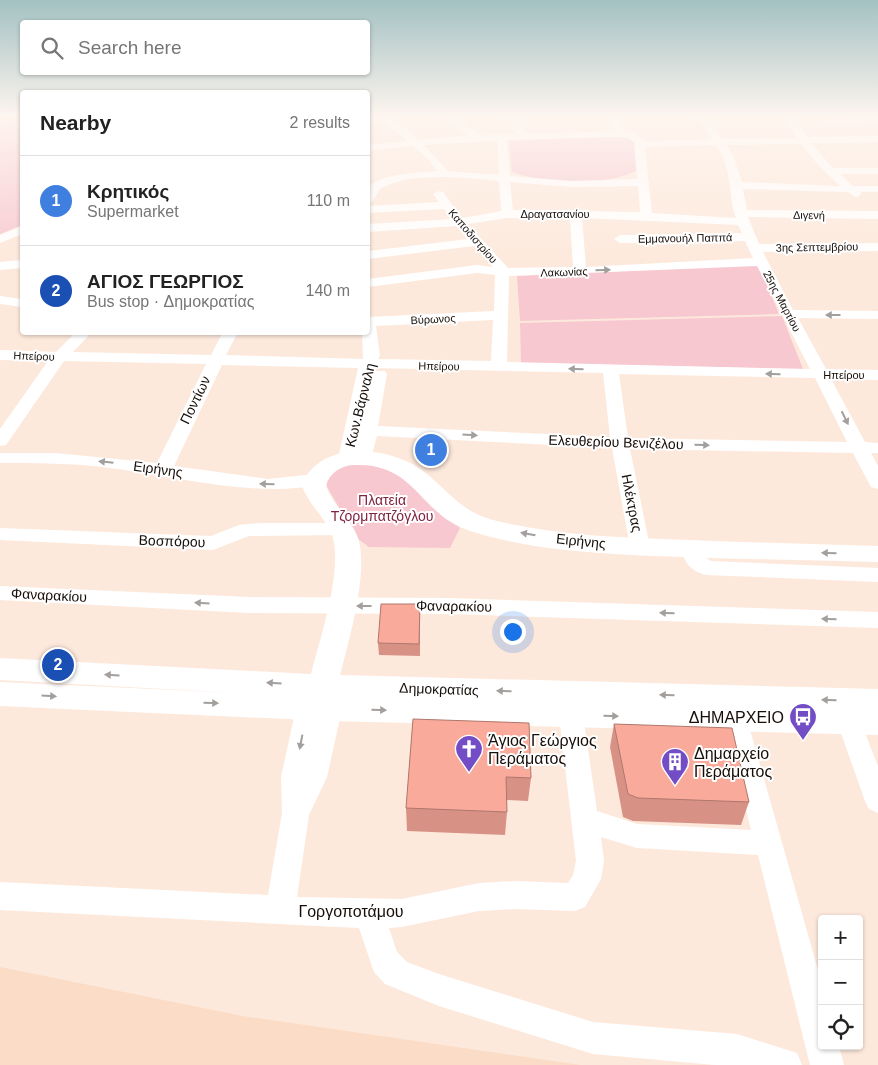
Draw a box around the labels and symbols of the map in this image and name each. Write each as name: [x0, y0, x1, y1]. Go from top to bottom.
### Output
street label: Καποδιστρίου: [446, 207, 500, 265]
street label: Δραγατσανίου: [520, 208, 590, 220]
street label: Διγενή: [793, 209, 825, 221]
street label: Εμμανουήλ Παππά: [638, 231, 733, 245]
street label: 3ης Σεπτεμβρίου: [776, 240, 858, 254]
street label: Λακωνίας: [540, 265, 588, 279]
one-way arrow: [595, 266, 611, 274]
street label: 25ης Μαρτίου: [761, 268, 803, 334]
one-way arrow: [825, 311, 841, 319]
street label: Βύρωνος: [410, 312, 456, 326]
street label: Ηπείρου: [13, 349, 55, 363]
street label: Ηπείρου: [418, 360, 460, 372]
street label: Κων.Βάρναλη: [342, 361, 378, 449]
one-way arrow: [567, 365, 583, 373]
street label: Ηπείρου: [823, 369, 865, 381]
one-way arrow: [765, 370, 781, 378]
street label: Ποντίων: [177, 373, 213, 427]
one-way arrow: [841, 411, 849, 425]
pin: 1: [415, 431, 447, 469]
one-way arrow: [462, 432, 478, 440]
street label: Ελευθερίου Βενιζέλου: [548, 432, 684, 452]
one-way arrow: [695, 441, 711, 449]
one-way arrow: [98, 458, 114, 466]
street label: Ειρήνης: [132, 458, 184, 480]
street label: Ηλέκτρας: [619, 473, 646, 534]
one-way arrow: [258, 480, 274, 488]
park label: Πλατεία Τζορμπατζόγλου: [331, 492, 433, 524]
one-way arrow: [520, 530, 535, 538]
street label: Ειρήνης: [555, 530, 607, 552]
street label: Βοσπόρου: [138, 532, 206, 550]
one-way arrow: [821, 548, 837, 556]
street label: Φαναρακίου: [11, 585, 87, 605]
street label: Φαναρακίου: [416, 597, 492, 615]
one-way arrow: [194, 599, 210, 607]
one-way arrow: [356, 602, 372, 610]
one-way arrow: [659, 609, 675, 617]
one-way arrow: [821, 614, 837, 622]
your location: [500, 619, 526, 645]
pin: 2: [42, 646, 74, 684]
one-way arrow: [104, 670, 120, 678]
one-way arrow: [266, 679, 282, 687]
street label: Δημοκρατίας: [399, 680, 479, 698]
one-way arrow: [496, 686, 512, 694]
one-way arrow: [659, 691, 675, 699]
one-way arrow: [41, 692, 57, 700]
one-way arrow: [821, 695, 837, 703]
one-way arrow: [203, 699, 219, 707]
bus stop icon: ΔΗΜΑΡΧΕΙΟ: [788, 702, 818, 741]
one-way arrow: [371, 706, 387, 714]
place label: ΔΗΜΑΡΧΕΙΟ: [689, 709, 784, 726]
one-way arrow: [603, 712, 619, 720]
place label: Άγιος Γεώργιος Περάματος: [488, 732, 597, 767]
church icon: Άγιος Γεώργιος Περάματος: [454, 734, 484, 773]
one-way arrow: [297, 735, 305, 751]
place label: Δημαρχείο Περάματος: [694, 745, 773, 780]
building icon: Δημαρχείο Περάματος: [660, 747, 690, 786]
street label: Γοργοποτάμου: [298, 903, 404, 920]

